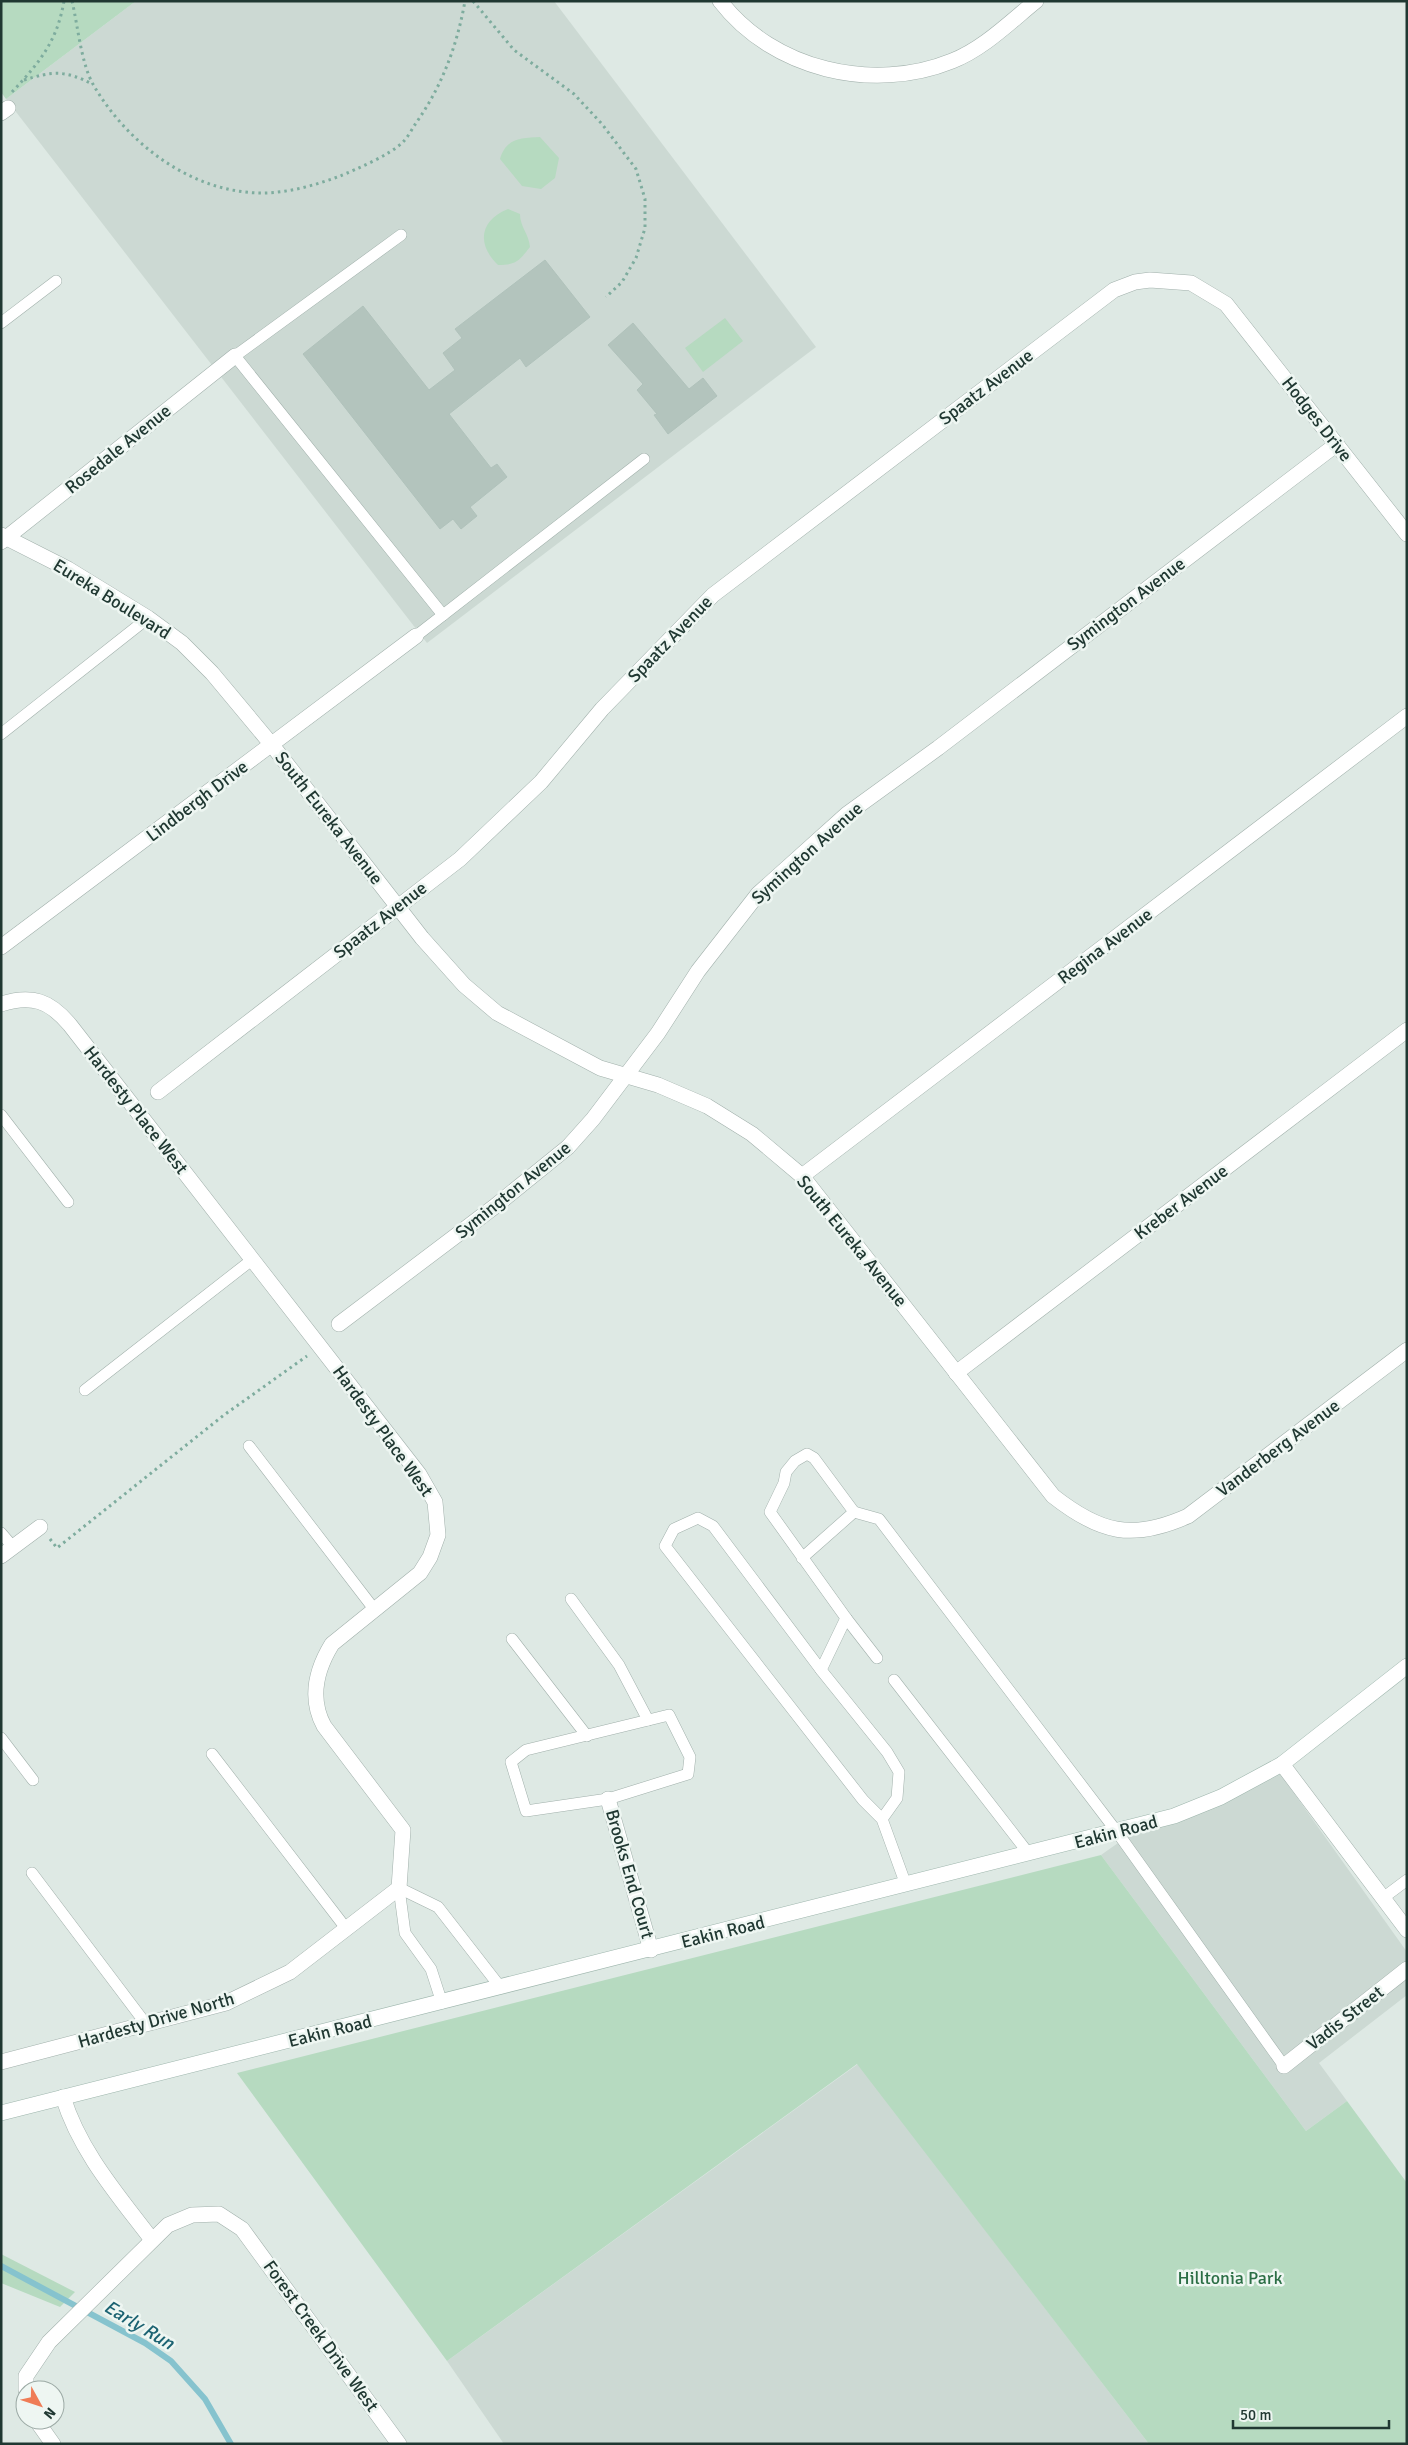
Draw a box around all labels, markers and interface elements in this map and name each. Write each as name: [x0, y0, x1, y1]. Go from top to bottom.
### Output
street label: Spaatz Avenue: [934, 344, 1038, 430]
street label: Hodges Drive: [1277, 372, 1357, 466]
street label: Rosedale Avenue: [61, 400, 175, 498]
street label: Symington Avenue: [1063, 552, 1189, 656]
street label: Eureka Boulevard: [49, 554, 175, 644]
street label: Spaatz Avenue: [623, 591, 717, 687]
street label: South Eureka Avenue: [270, 747, 388, 889]
street label: Lindbergh Drive: [142, 756, 252, 846]
street label: Symington Avenue: [747, 797, 867, 909]
street label: Spaatz Avenue: [329, 877, 431, 963]
street label: Regina Avenue: [1053, 903, 1157, 989]
street label: Hardesty Place West: [79, 1042, 193, 1178]
street label: Symington Avenue: [451, 1137, 575, 1243]
street label: Kreber Avenue: [1130, 1160, 1232, 1244]
street label: South Eureka Avenue: [792, 1171, 912, 1311]
street label: Hardesty Place West: [328, 1361, 438, 1501]
street label: Vanderberg Avenue: [1212, 1395, 1344, 1501]
street label: Brooks End Court: [601, 1807, 659, 1941]
street label: Eakin Road: [1072, 1810, 1160, 1854]
street label: Eakin Road: [679, 1911, 767, 1953]
street label: Vadis Street: [1302, 1981, 1388, 2055]
street label: Hardesty Drive North: [75, 1987, 237, 2053]
street label: Eakin Road: [286, 2010, 374, 2052]
street label: Forest Creek Drive West: [259, 2256, 383, 2416]
park label: Hilltonia Park: [1178, 2267, 1282, 2289]
water label: Early Run: [100, 2295, 179, 2356]
north arrow: [15, 2380, 65, 2430]
scale bar: [1233, 2398, 1389, 2430]
text: N: [40, 2404, 59, 2422]
text: 50 m: [1240, 2406, 1271, 2424]

